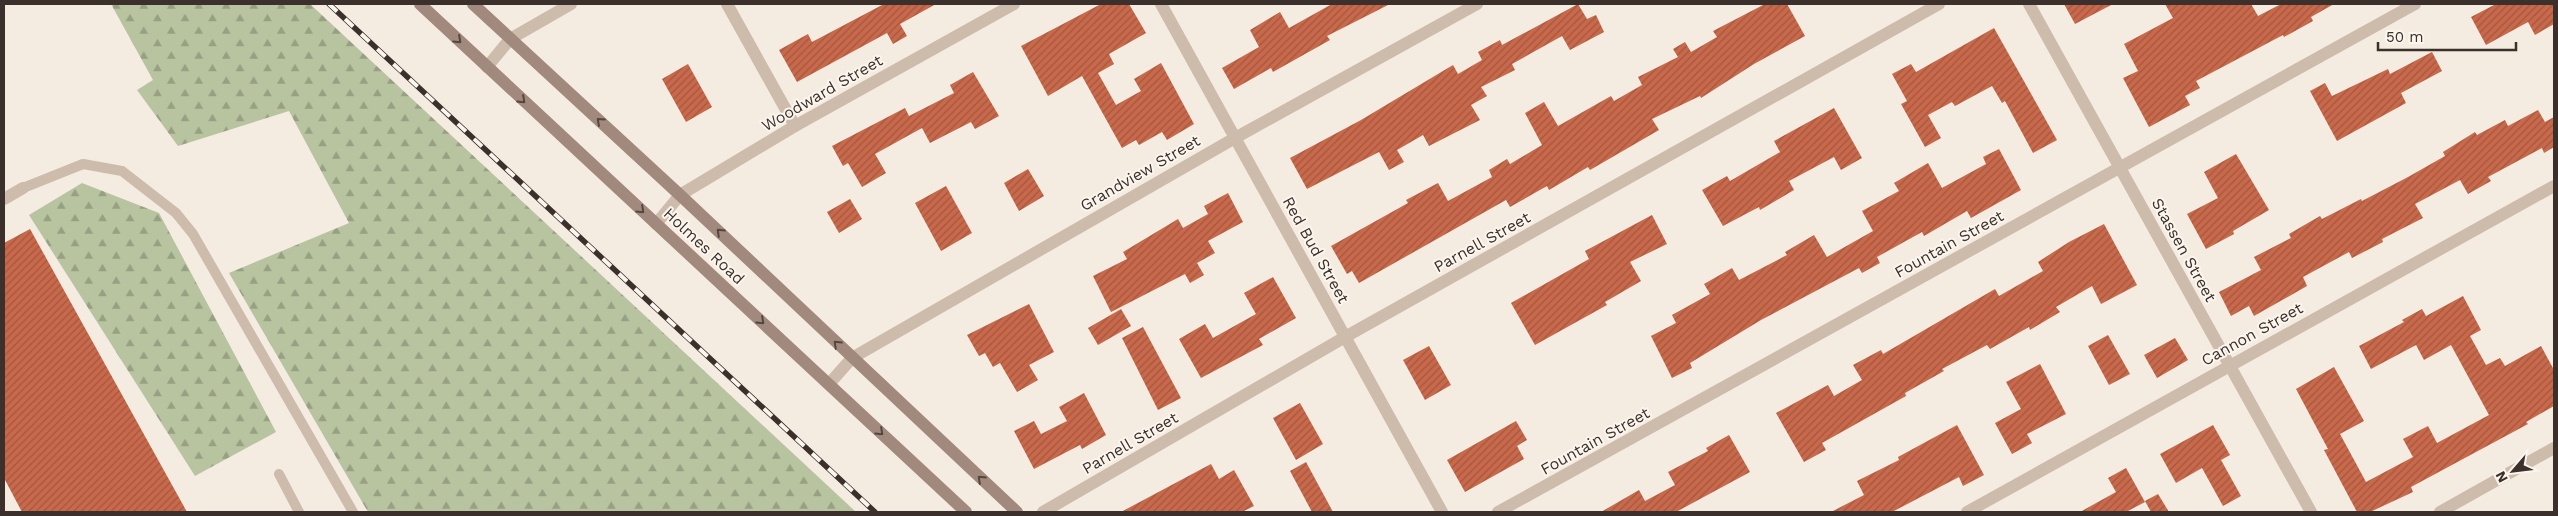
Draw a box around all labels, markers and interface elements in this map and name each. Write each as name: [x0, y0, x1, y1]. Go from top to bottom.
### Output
scale bar: [2378, 20, 2516, 52]
text: 50 m: [2386, 28, 2423, 46]
one-way arrow: [452, 34, 461, 43]
street label: Woodward Street: [758, 51, 886, 135]
one-way arrow: [517, 94, 526, 103]
one-way arrow: [597, 118, 606, 127]
street label: Grandview Street: [1077, 131, 1204, 215]
street label: Red Bud Street: [1279, 193, 1353, 307]
street label: Stassen Street: [2148, 195, 2220, 305]
street label: Holmes Road: [660, 204, 748, 288]
one-way arrow: [636, 205, 645, 214]
street label: Fountain Street: [1891, 206, 2007, 282]
street label: Parnell Street: [1430, 208, 1534, 276]
one-way arrow: [716, 229, 725, 238]
street label: Cannon Street: [2198, 298, 2306, 370]
one-way arrow: [755, 315, 764, 324]
one-way arrow: [834, 341, 843, 350]
street label: Fountain Street: [1537, 403, 1653, 479]
street label: Parnell Street: [1079, 408, 1181, 478]
one-way arrow: [874, 426, 883, 435]
north arrow: [2488, 446, 2538, 496]
text: N: [2492, 469, 2511, 485]
one-way arrow: [978, 476, 987, 485]

